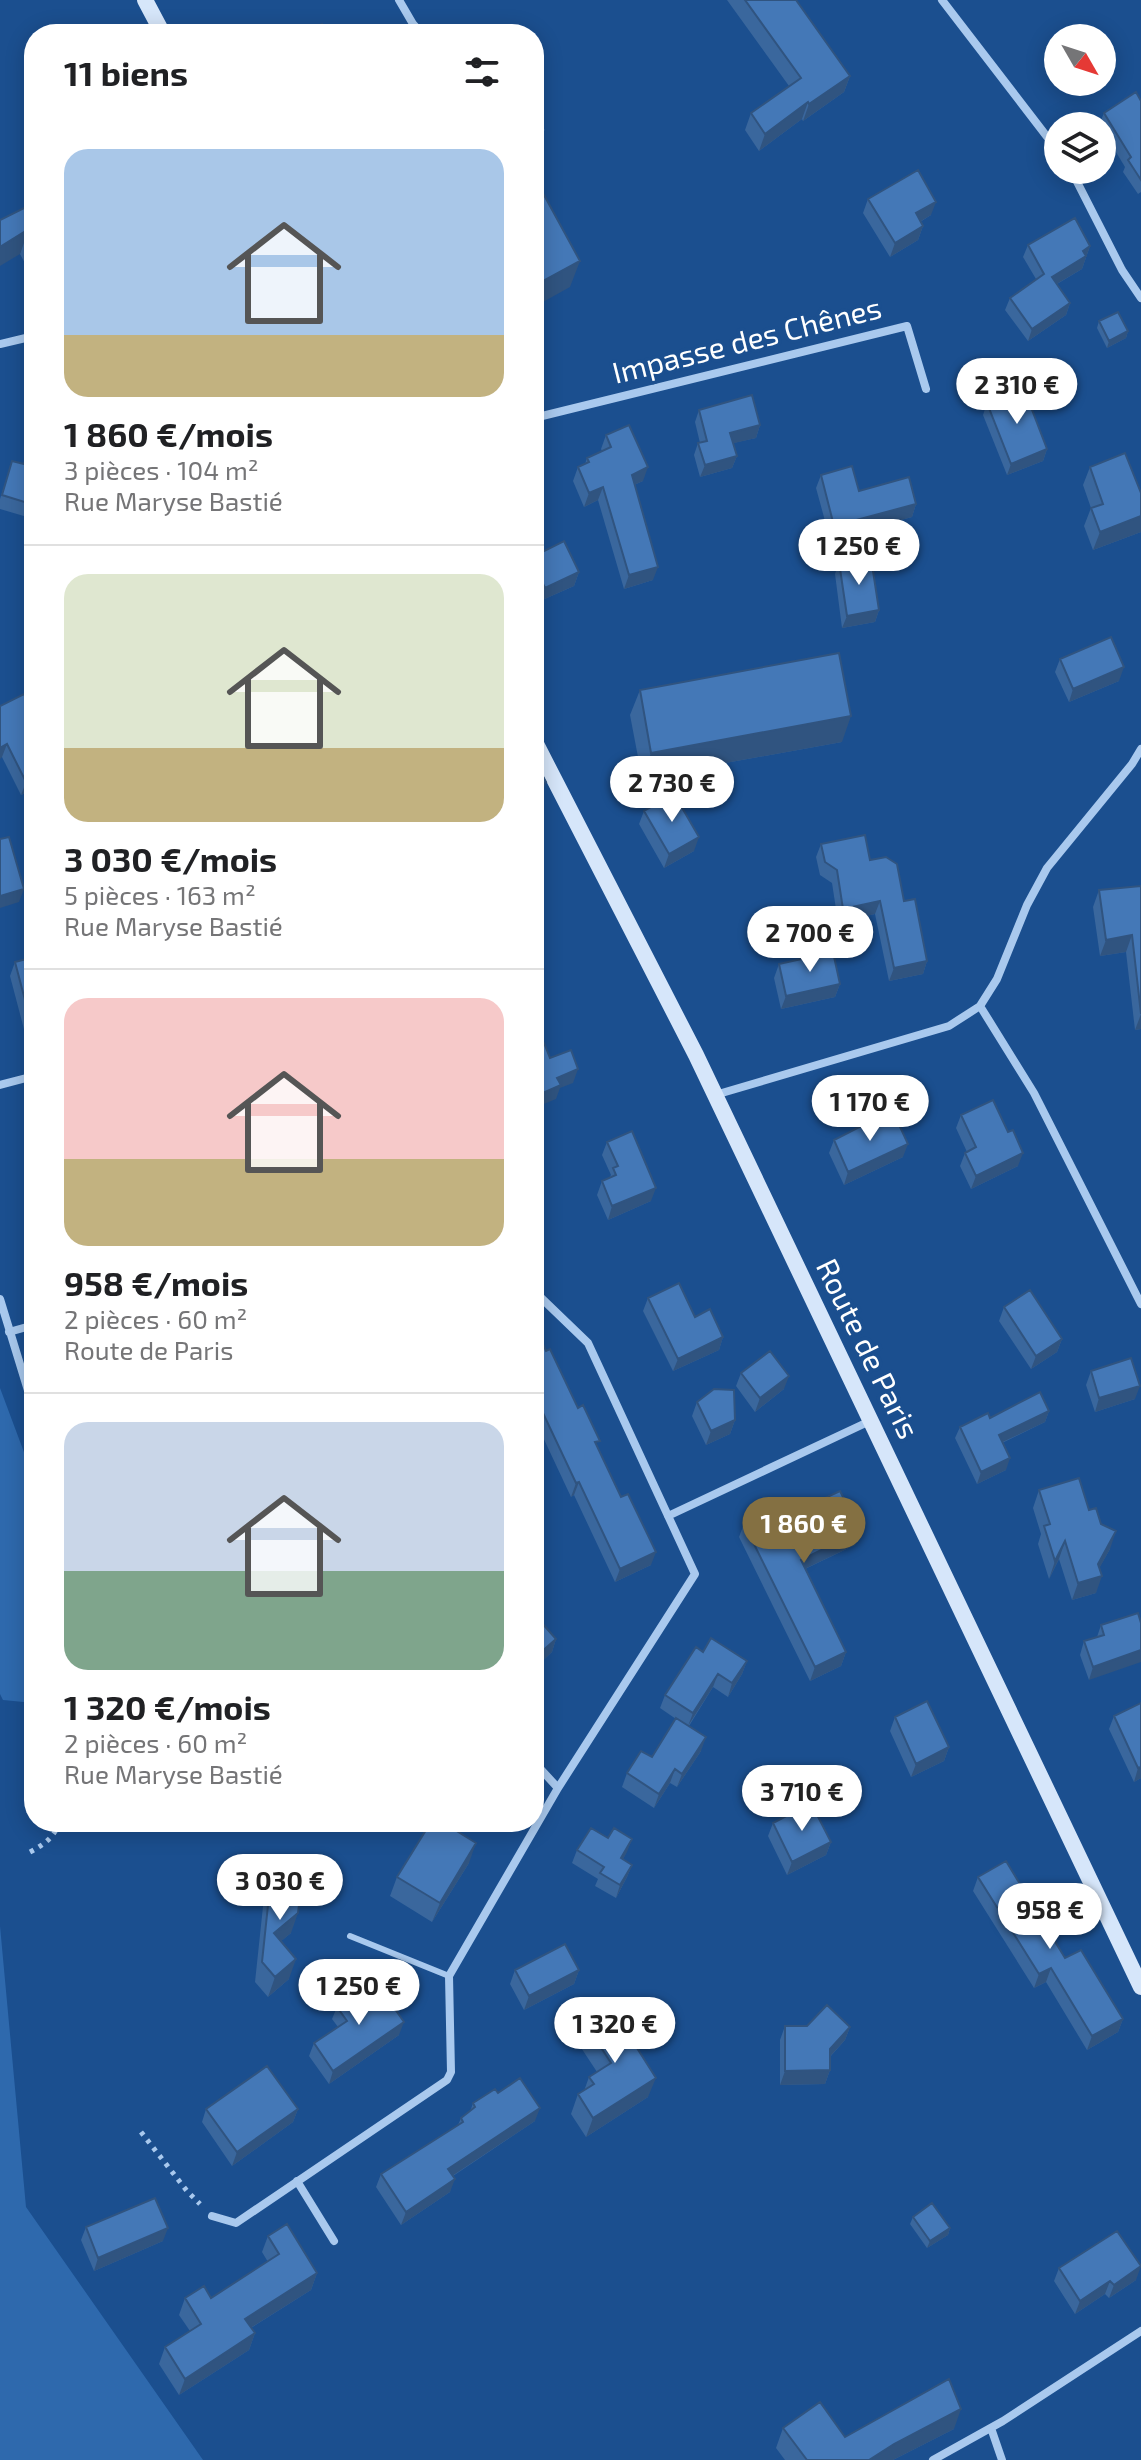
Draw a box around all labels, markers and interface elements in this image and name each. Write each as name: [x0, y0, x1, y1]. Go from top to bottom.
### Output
north arrow: [1044, 24, 1116, 96]
map controls: [1044, 24, 1116, 184]
icon: filters: [460, 50, 504, 94]
text: 11 biens: [64, 52, 188, 93]
button: layers: [1044, 112, 1116, 184]
icon: home: [212, 201, 356, 345]
street label: Impasse des Chênes: [608, 288, 885, 390]
pin: 2 310 €: [943, 358, 1091, 426]
text: 2 310 €: [974, 368, 1060, 399]
text: 1 860 €/mois: [64, 413, 273, 454]
text: 3 pièces · 104 m²: [64, 454, 259, 485]
text: Rue Maryse Bastié: [64, 485, 283, 516]
pin: 1 250 €: [785, 519, 933, 587]
text: 1 250 €: [816, 529, 902, 560]
icon: home: [212, 626, 356, 770]
pin: 2 730 €: [598, 756, 746, 824]
text: 2 730 €: [628, 766, 716, 797]
text: 3 030 €/mois: [64, 838, 277, 879]
text: 5 pièces · 163 m²: [64, 879, 256, 910]
pin: 2 700 €: [736, 906, 884, 974]
text: Rue Maryse Bastié: [64, 910, 283, 941]
text: 2 700 €: [765, 916, 855, 947]
icon: home: [212, 1050, 356, 1194]
pin: 1 170 €: [796, 1075, 944, 1143]
text: 1 170 €: [830, 1085, 910, 1116]
street label: Route de Paris: [810, 1252, 928, 1444]
text: 958 €/mois: [64, 1262, 248, 1303]
text: 2 pièces · 60 m²: [64, 1303, 247, 1334]
text: Route de Paris: [64, 1334, 233, 1365]
icon: home: [212, 1474, 356, 1618]
pin: 1 860 €: [730, 1497, 878, 1565]
text: 1 860 €: [760, 1507, 848, 1538]
text: 1 320 €/mois: [64, 1686, 271, 1727]
text: 2 pièces · 60 m²: [64, 1727, 247, 1758]
text: Rue Maryse Bastié: [64, 1758, 283, 1789]
pin: 3 710 €: [728, 1765, 876, 1833]
text: 3 710 €: [760, 1775, 844, 1806]
pin: 3 030 €: [206, 1854, 354, 1922]
text: 3 030 €: [235, 1864, 325, 1895]
pin: 958 €: [994, 1883, 1106, 1951]
text: 958 €: [1016, 1893, 1084, 1924]
pin: 1 250 €: [285, 1959, 433, 2027]
text: 1 250 €: [316, 1969, 402, 2000]
pin: 1 320 €: [541, 1997, 689, 2065]
text: 1 320 €: [572, 2007, 658, 2038]

